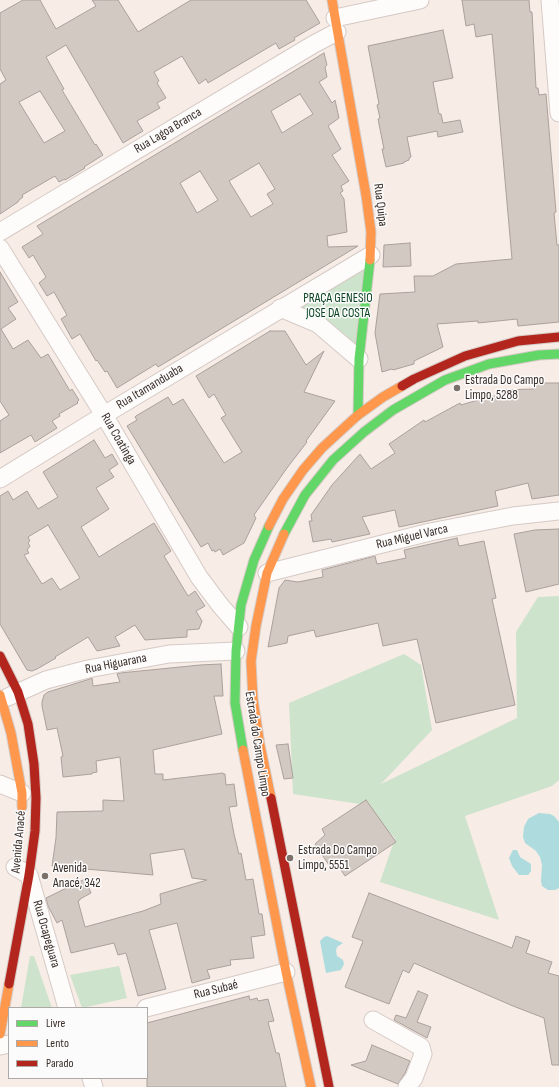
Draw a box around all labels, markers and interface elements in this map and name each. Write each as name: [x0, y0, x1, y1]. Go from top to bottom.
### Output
street label: Rua Lagoa Branca: [131, 105, 205, 157]
street label: Rua Quipa: [370, 183, 390, 227]
park label: PRAÇA GENESIO JOSE DA COSTA: [303, 291, 373, 322]
street label: Rua Itamanduaba: [114, 361, 186, 413]
place label: Estrada Do Campo Limpo, 5288: [465, 373, 544, 404]
marker: Estrada Do Campo Limpo, 5288: [452, 383, 462, 393]
street label: Rua Coatinga: [97, 410, 139, 468]
street label: Rua Miguel Varca: [375, 521, 449, 553]
street label: Rua Higuarana: [84, 650, 148, 678]
street label: Estrada do Campo Limpo: [241, 690, 273, 798]
street label: Avenida Anacé: [8, 810, 30, 874]
place label: Estrada Do Campo Limpo, 5551: [298, 843, 377, 874]
marker: Estrada Do Campo Limpo, 5551: [285, 853, 295, 863]
place label: Avenida Anacé, 342: [53, 861, 101, 892]
marker: Avenida Anacé, 342: [40, 871, 50, 881]
street label: Rua Ocapeguara: [29, 898, 63, 970]
street label: Rua Subaé: [192, 977, 240, 1003]
legend: [8, 1007, 148, 1079]
text: Livre: [46, 1016, 65, 1031]
text: Lento: [46, 1036, 69, 1051]
text: Parado: [46, 1056, 73, 1071]

